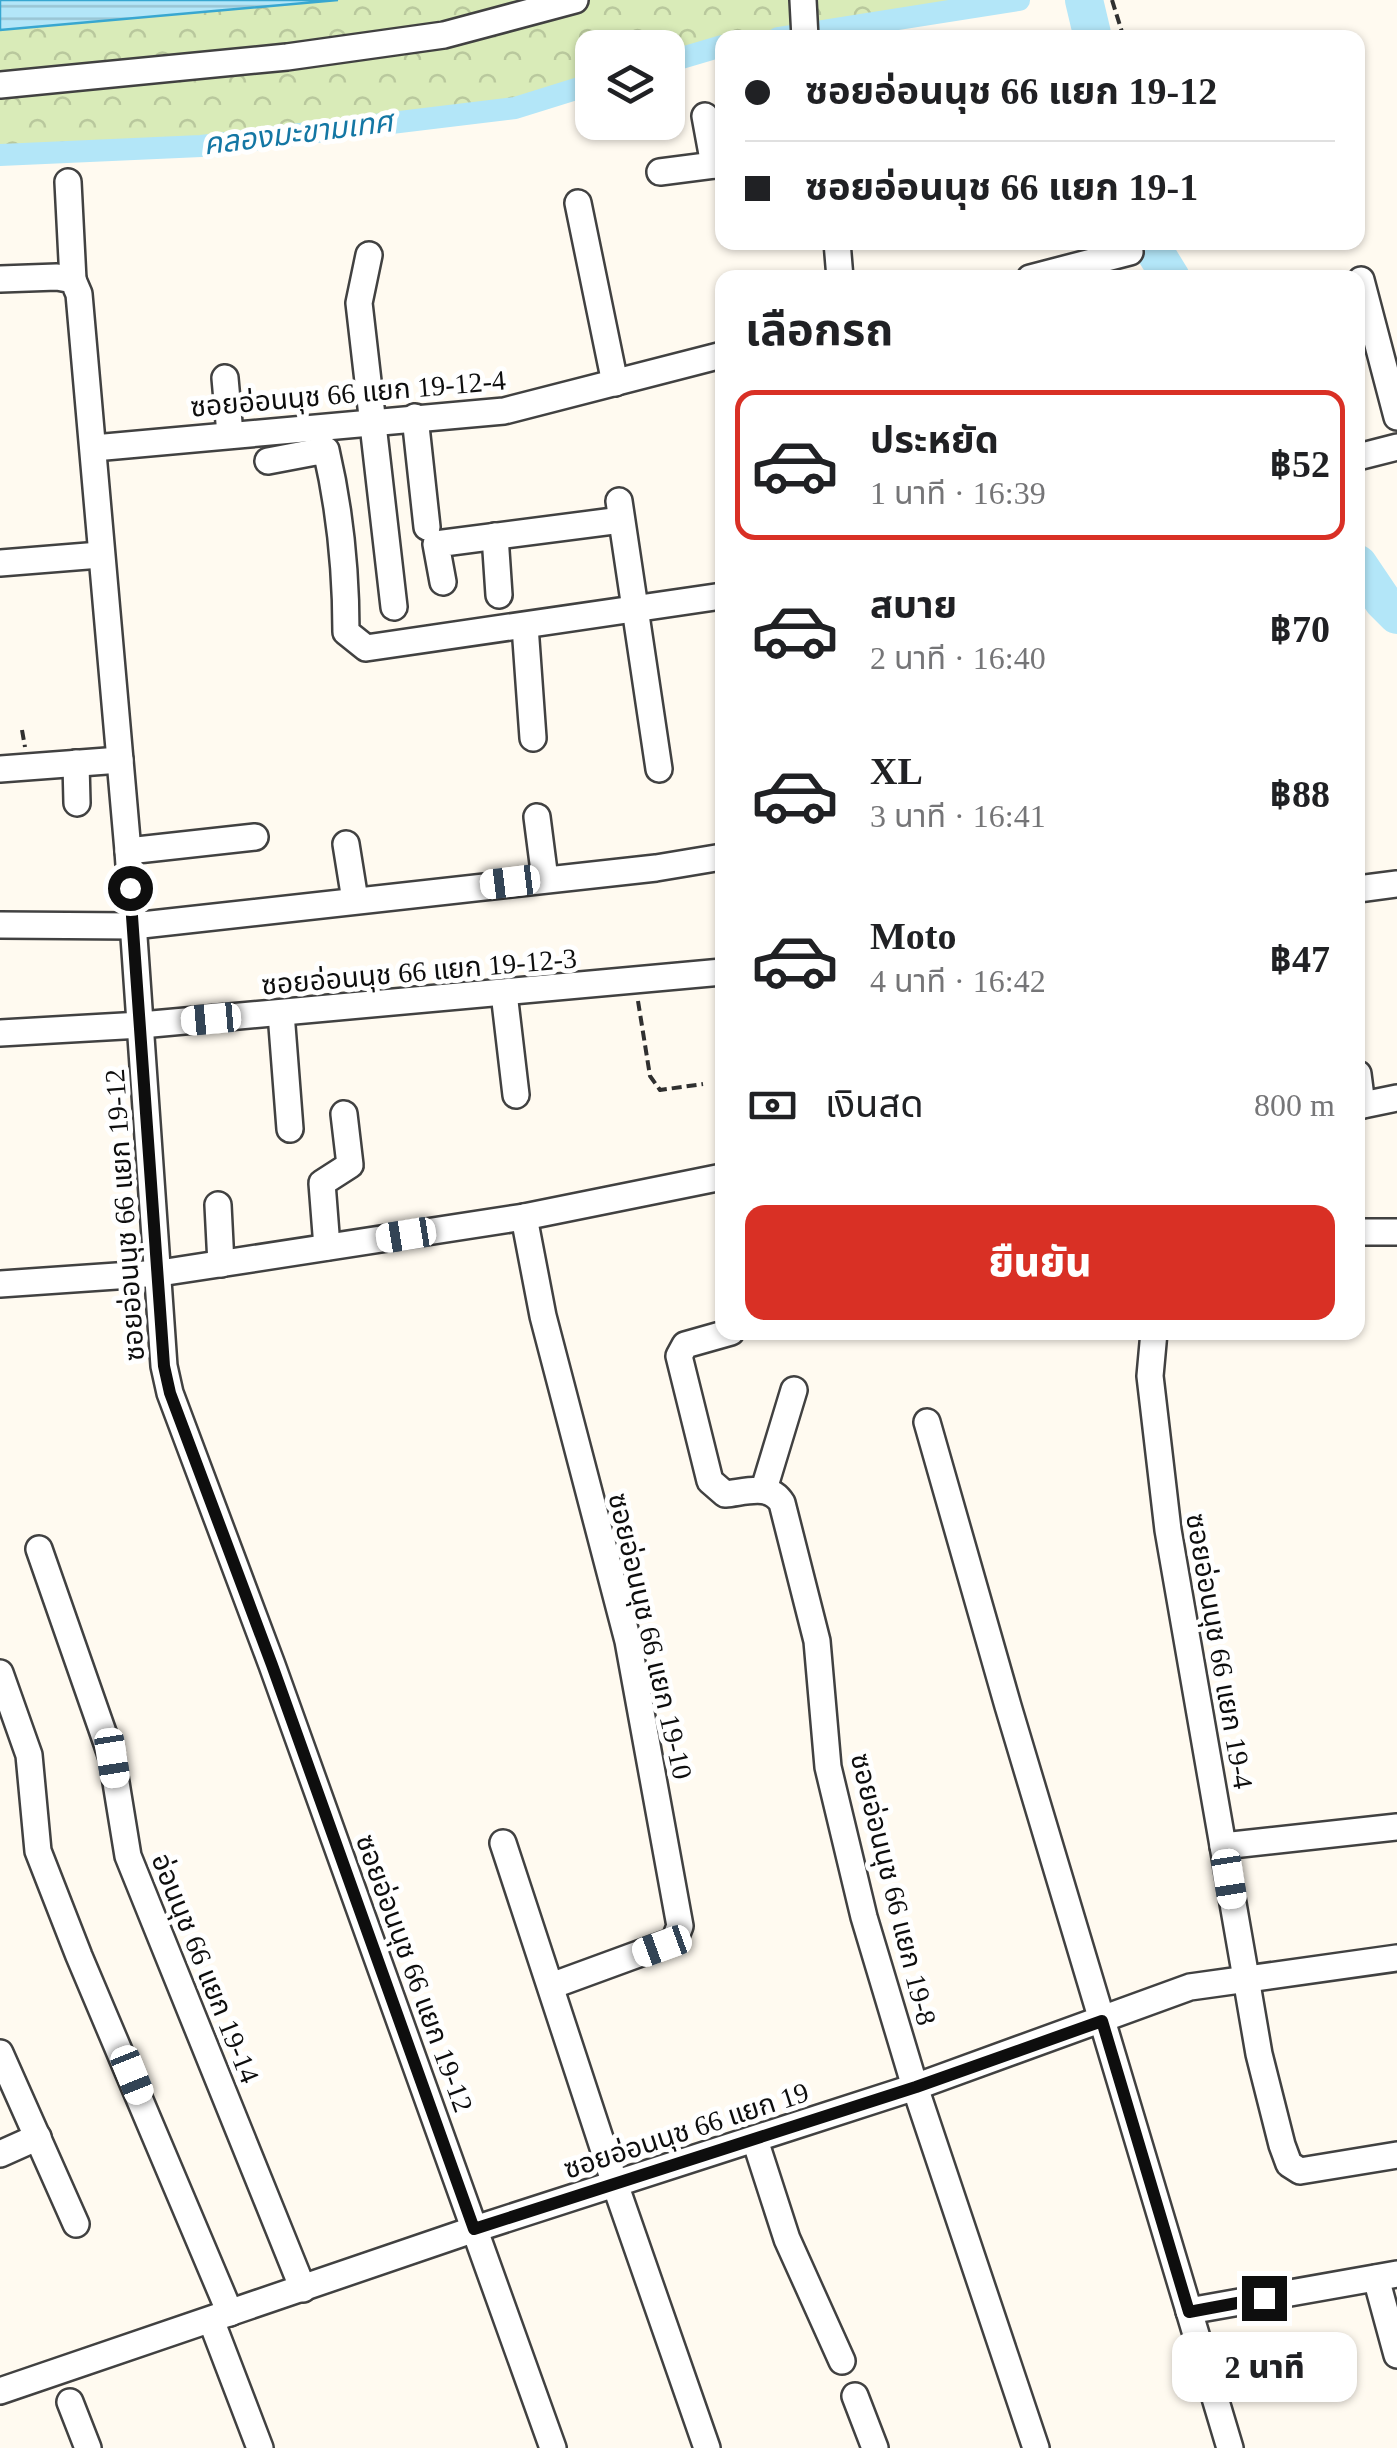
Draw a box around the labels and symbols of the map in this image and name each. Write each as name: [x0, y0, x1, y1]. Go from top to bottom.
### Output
water label: คลองมะขามเทศ: [201, 104, 398, 160]
street label: ซอยอ่อนนุช 66 แยก 19-12-4: [189, 364, 507, 424]
car: [478, 863, 542, 901]
route start: [108, 866, 153, 911]
street label: ซอยอ่อนนุช 66 แยก 19-12-3: [260, 942, 578, 1002]
car: [180, 1001, 242, 1037]
street label: ซอยอ่อนนุช 66 แยก 19-12: [99, 1068, 151, 1362]
car: [374, 1215, 438, 1255]
street label: ซอยอ่อนนุช 66 แยก 19-10: [601, 1490, 699, 1783]
street label: ซอยอ่อนนุช 66 แยก 19-4: [1179, 1511, 1259, 1791]
car: [92, 1726, 132, 1790]
street label: ซอยอ่อนนุช 66 แยก 19-8: [844, 1750, 942, 2028]
street label: ซอยอ่อนนุช 66 แยก 19-12: [349, 1830, 479, 2116]
car: [1209, 1847, 1249, 1911]
street label: อ่อนนุช 66 แยก 19-14: [144, 1849, 266, 2088]
car: [629, 1922, 695, 1970]
car: [107, 2042, 157, 2108]
street label: ซอยอ่อนนุช 66 แยก 19: [560, 2076, 813, 2186]
route end: [1242, 2276, 1287, 2321]
callout: 2 นาที: [1172, 2333, 1356, 2403]

